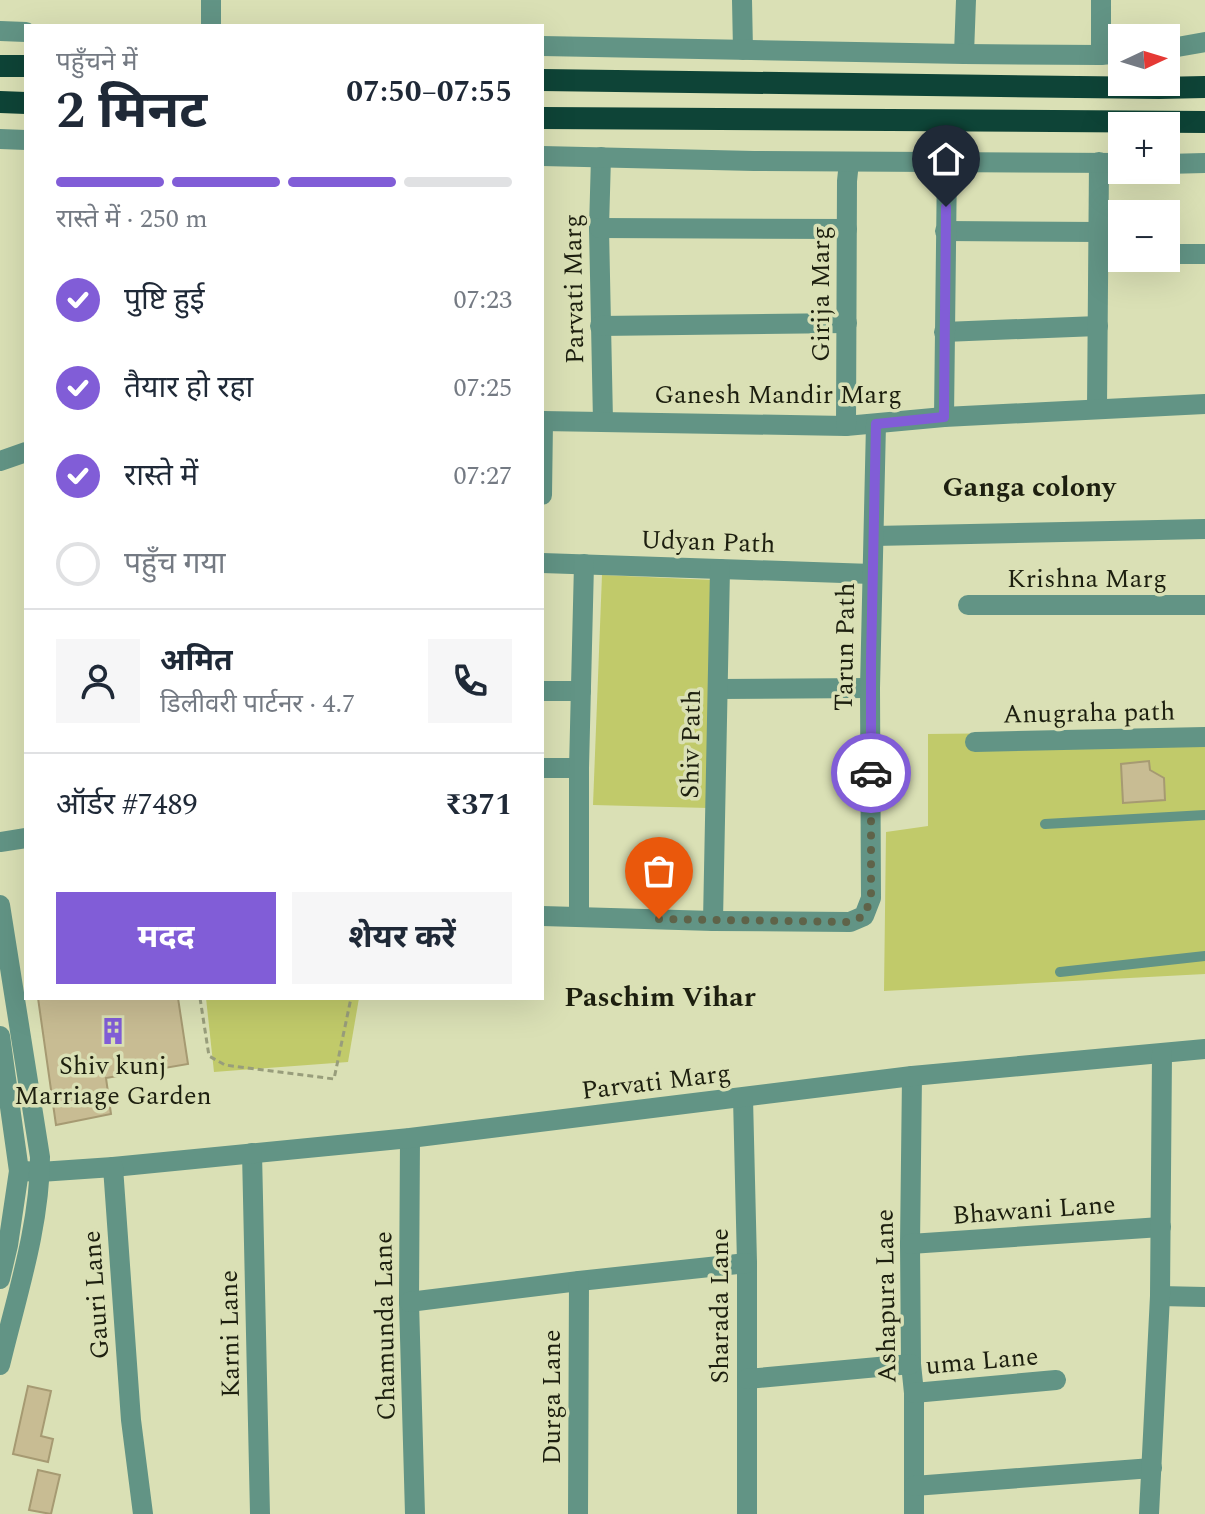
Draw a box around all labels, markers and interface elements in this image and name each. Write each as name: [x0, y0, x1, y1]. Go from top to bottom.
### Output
north arrow: [1108, 24, 1180, 96]
map controls: [1108, 24, 1180, 272]
text: पहुँचने में: [56, 42, 138, 82]
text: 07:50–07:55: [346, 69, 512, 115]
text: 2 मिनट: [56, 72, 207, 151]
button: +: [1108, 112, 1180, 184]
pin: [912, 125, 980, 207]
icon: home: [924, 137, 968, 181]
text: रास्ते में · 250 m: [56, 199, 208, 239]
button: −: [1108, 200, 1180, 272]
street label: Parvati Marg: [553, 214, 595, 364]
street label: Girija Marg: [801, 226, 841, 362]
text: पुष्टि हुई: [124, 277, 205, 323]
icon: check: [56, 278, 100, 322]
text: 07:23: [453, 280, 512, 320]
text: तैयार हो रहा: [124, 365, 253, 411]
icon: check: [56, 366, 100, 410]
text: 07:25: [453, 368, 512, 408]
street label: Ganesh Mandir Marg: [654, 375, 902, 415]
text: रास्ते में: [124, 453, 198, 499]
icon: check: [56, 454, 100, 498]
text: 07:27: [453, 456, 512, 496]
district label: Ganga colony: [942, 466, 1117, 509]
street label: Udyan Path: [640, 520, 776, 564]
text: पहुँच गया: [124, 541, 226, 587]
street label: Krishna Marg: [1007, 559, 1167, 599]
street label: Tarun Path: [824, 582, 866, 712]
text: अमित: [160, 638, 233, 684]
button: person: [56, 639, 140, 723]
button: phone: [428, 639, 512, 723]
text: डिलीवरी पार्टनर · 4.7: [160, 684, 355, 724]
street label: Shiv Path: [670, 689, 712, 799]
street label: Anugraha path: [1002, 691, 1176, 735]
courier: [831, 733, 911, 813]
icon: car: [849, 751, 893, 795]
text: ऑर्डर #7489: [56, 782, 198, 828]
text: ₹371: [445, 782, 512, 828]
pin: [625, 837, 693, 919]
icon: bag: [637, 849, 681, 893]
button: मदद: [56, 892, 276, 984]
button: शेयर करें: [292, 892, 512, 984]
district label: Paschim Vihar: [564, 976, 756, 1019]
building icon: Shiv kunj Marriage Garden: [98, 1016, 128, 1046]
place label: Shiv kunj Marriage Garden: [14, 1046, 212, 1116]
street label: Parvati Marg: [579, 1053, 733, 1111]
street label: Bhawani Lane: [951, 1184, 1117, 1236]
street label: Ashapura Lane: [864, 1209, 908, 1383]
street label: Sharada Lane: [700, 1228, 740, 1384]
street label: Gauri Lane: [72, 1229, 120, 1361]
street label: Chamunda Lane: [363, 1231, 407, 1421]
street label: Karni Lane: [209, 1270, 251, 1398]
street label: Durga Lane: [532, 1329, 572, 1465]
street label: uma Lane: [924, 1336, 1040, 1386]

